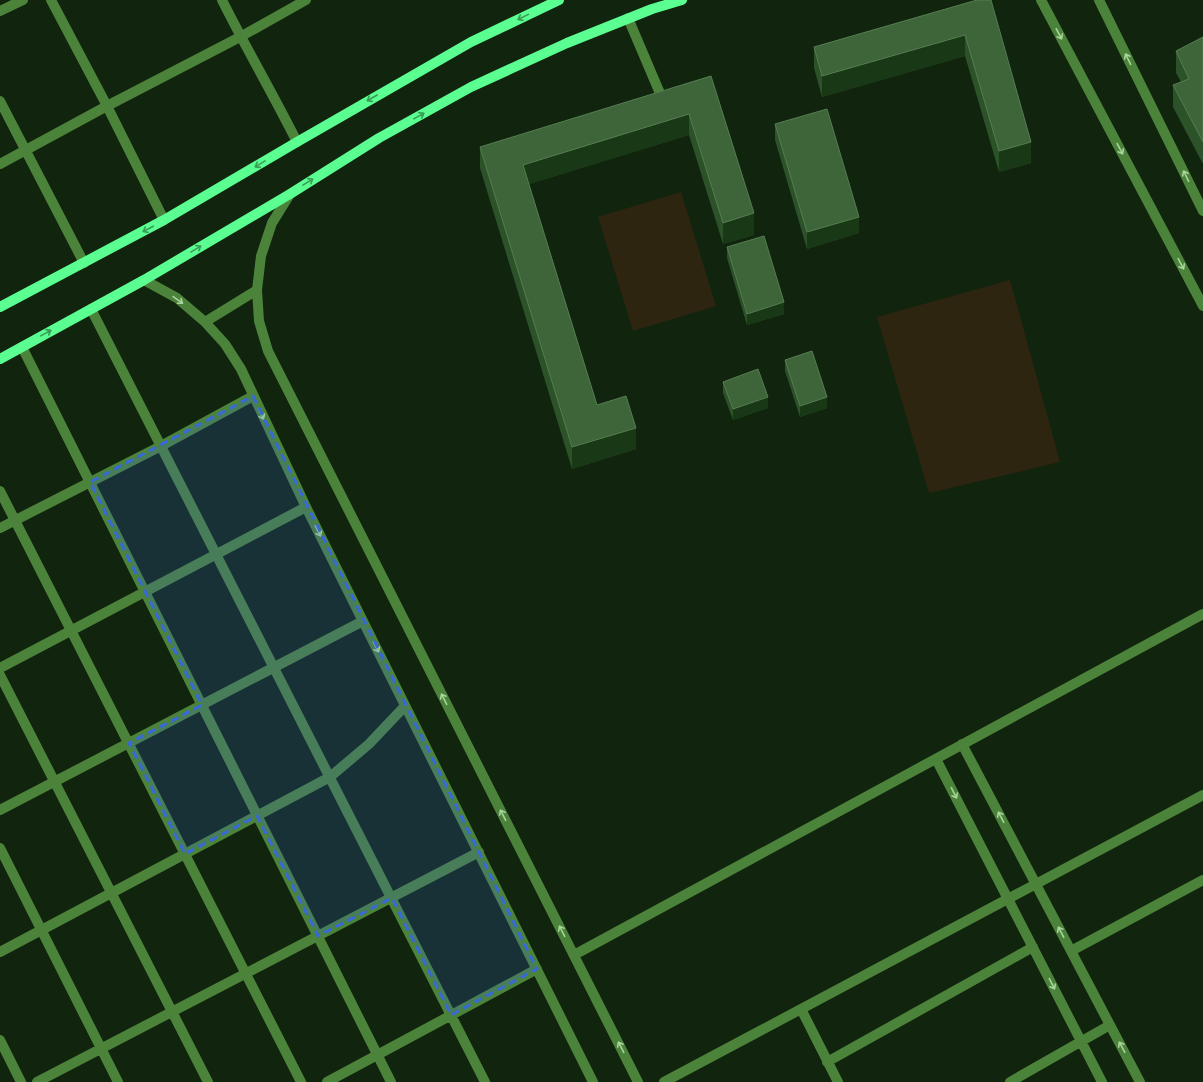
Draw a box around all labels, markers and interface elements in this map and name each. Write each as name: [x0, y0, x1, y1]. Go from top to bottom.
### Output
one-way arrow: [518, 13, 530, 21]
one-way arrow: [1056, 28, 1063, 40]
one-way arrow: [1124, 53, 1131, 65]
one-way arrow: [366, 95, 378, 103]
one-way arrow: [413, 111, 425, 119]
one-way arrow: [1117, 143, 1124, 155]
one-way arrow: [254, 160, 266, 168]
one-way arrow: [1182, 170, 1189, 182]
one-way arrow: [302, 178, 314, 186]
one-way arrow: [142, 226, 154, 234]
one-way arrow: [190, 245, 201, 253]
one-way arrow: [1177, 258, 1185, 270]
one-way arrow: [172, 296, 183, 304]
one-way arrow: [40, 329, 52, 337]
one-way arrow: [258, 407, 265, 419]
one-way arrow: [315, 525, 322, 537]
one-way arrow: [373, 641, 380, 653]
one-way arrow: [440, 694, 447, 706]
one-way arrow: [951, 787, 958, 799]
one-way arrow: [499, 810, 506, 822]
one-way arrow: [996, 812, 1004, 824]
one-way arrow: [558, 926, 565, 938]
one-way arrow: [1057, 927, 1064, 939]
one-way arrow: [1049, 977, 1056, 989]
one-way arrow: [616, 1041, 624, 1053]
one-way arrow: [1118, 1042, 1125, 1054]

